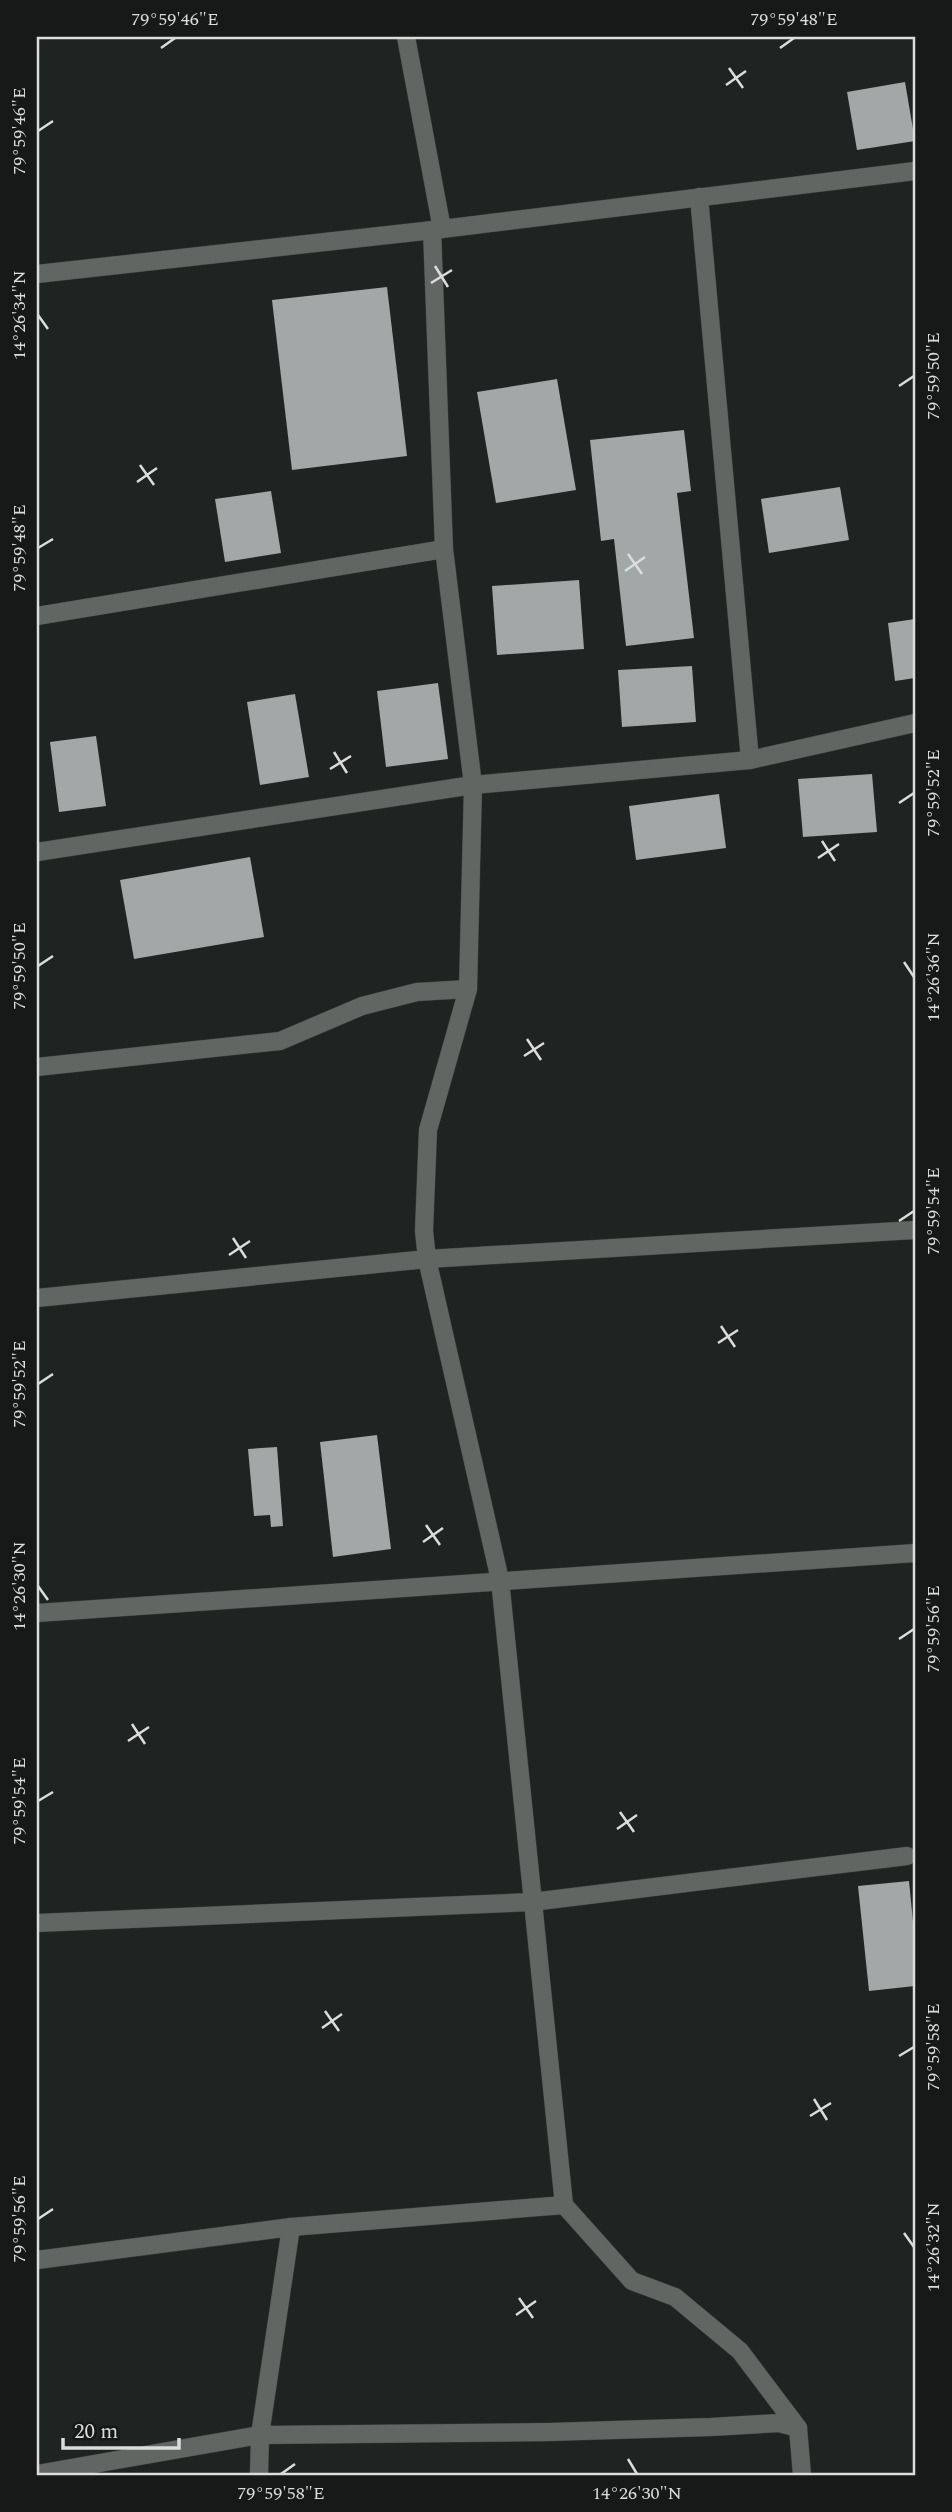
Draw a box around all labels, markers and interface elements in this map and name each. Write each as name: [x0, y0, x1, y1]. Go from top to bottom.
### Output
text: 79°59'46"E: [131, 6, 219, 33]
text: 79°59'48"E: [750, 6, 838, 33]
text: 79°59'46"E: [6, 87, 33, 175]
text: 14°26'34"N: [6, 270, 33, 360]
text: 79°59'50"E: [920, 332, 947, 420]
text: 79°59'48"E: [6, 504, 33, 592]
text: 79°59'52"E: [920, 749, 947, 837]
text: 79°59'50"E: [6, 922, 33, 1010]
text: 14°26'36"N: [920, 932, 947, 1022]
text: 79°59'54"E: [920, 1167, 947, 1255]
text: 79°59'52"E: [6, 1340, 33, 1428]
text: 14°26'30"N: [6, 1541, 33, 1631]
text: 79°59'56"E: [920, 1585, 947, 1673]
text: 79°59'54"E: [6, 1757, 33, 1845]
text: 79°59'58"E: [920, 2003, 947, 2091]
text: 79°59'56"E: [6, 2175, 33, 2263]
text: 14°26'32"N: [920, 2202, 947, 2292]
scale bar: [63, 2407, 178, 2451]
text: 20 m: [74, 2416, 118, 2448]
text: 79°59'58"E: [237, 2480, 325, 2507]
text: 14°26'30"N: [592, 2480, 682, 2507]

